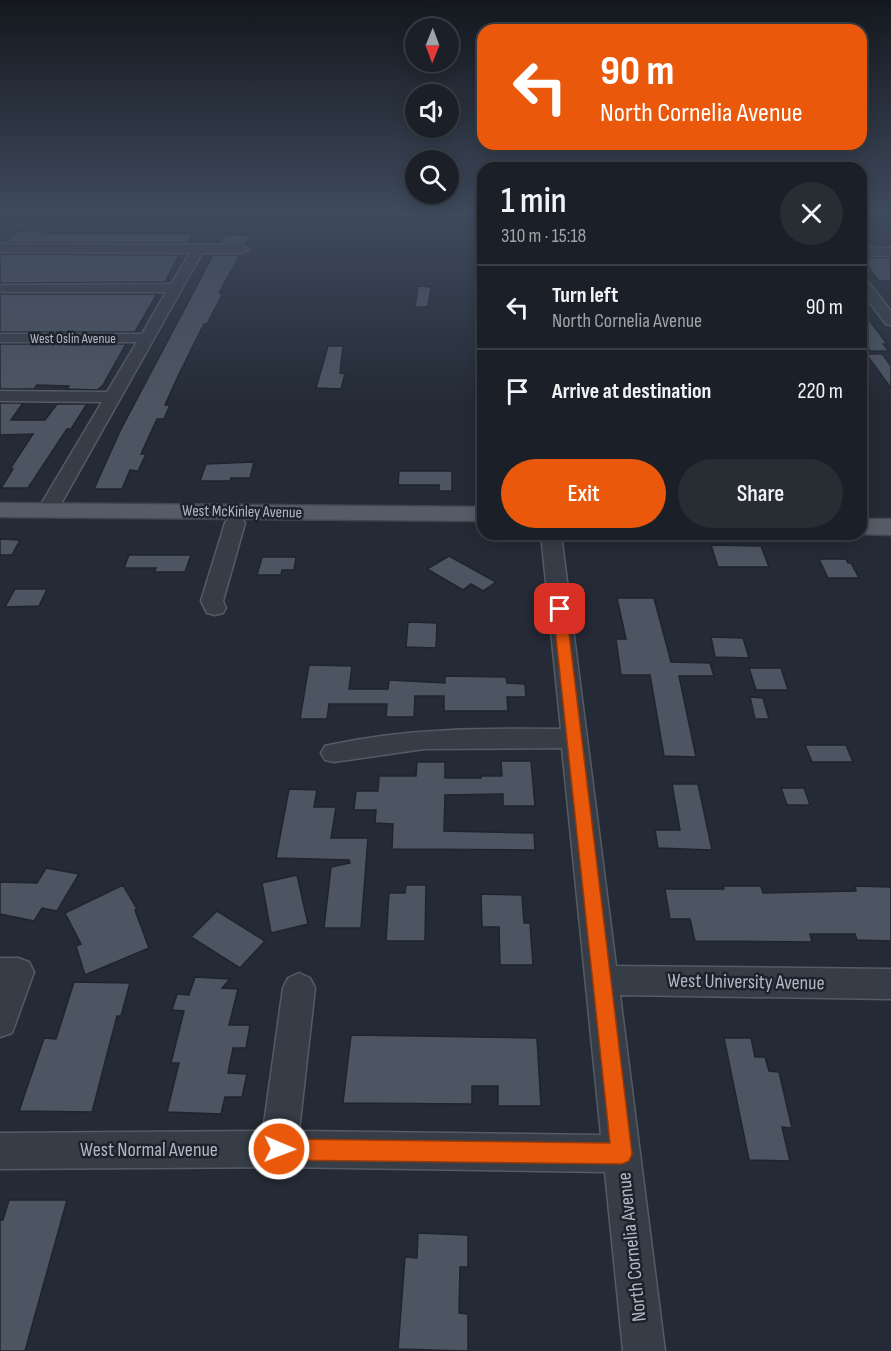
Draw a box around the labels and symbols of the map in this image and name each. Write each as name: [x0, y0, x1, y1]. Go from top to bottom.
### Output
north arrow: [405, 18, 459, 72]
street label: West Oslin Avenue: [30, 330, 116, 347]
street label: West McKinley Avenue: [182, 501, 302, 523]
pin: [534, 583, 585, 634]
street label: West University Avenue: [667, 969, 825, 995]
position arrow: [247, 1117, 311, 1181]
street label: West Normal Avenue: [80, 1138, 218, 1162]
street label: North Cornelia Avenue: [612, 1171, 652, 1323]

